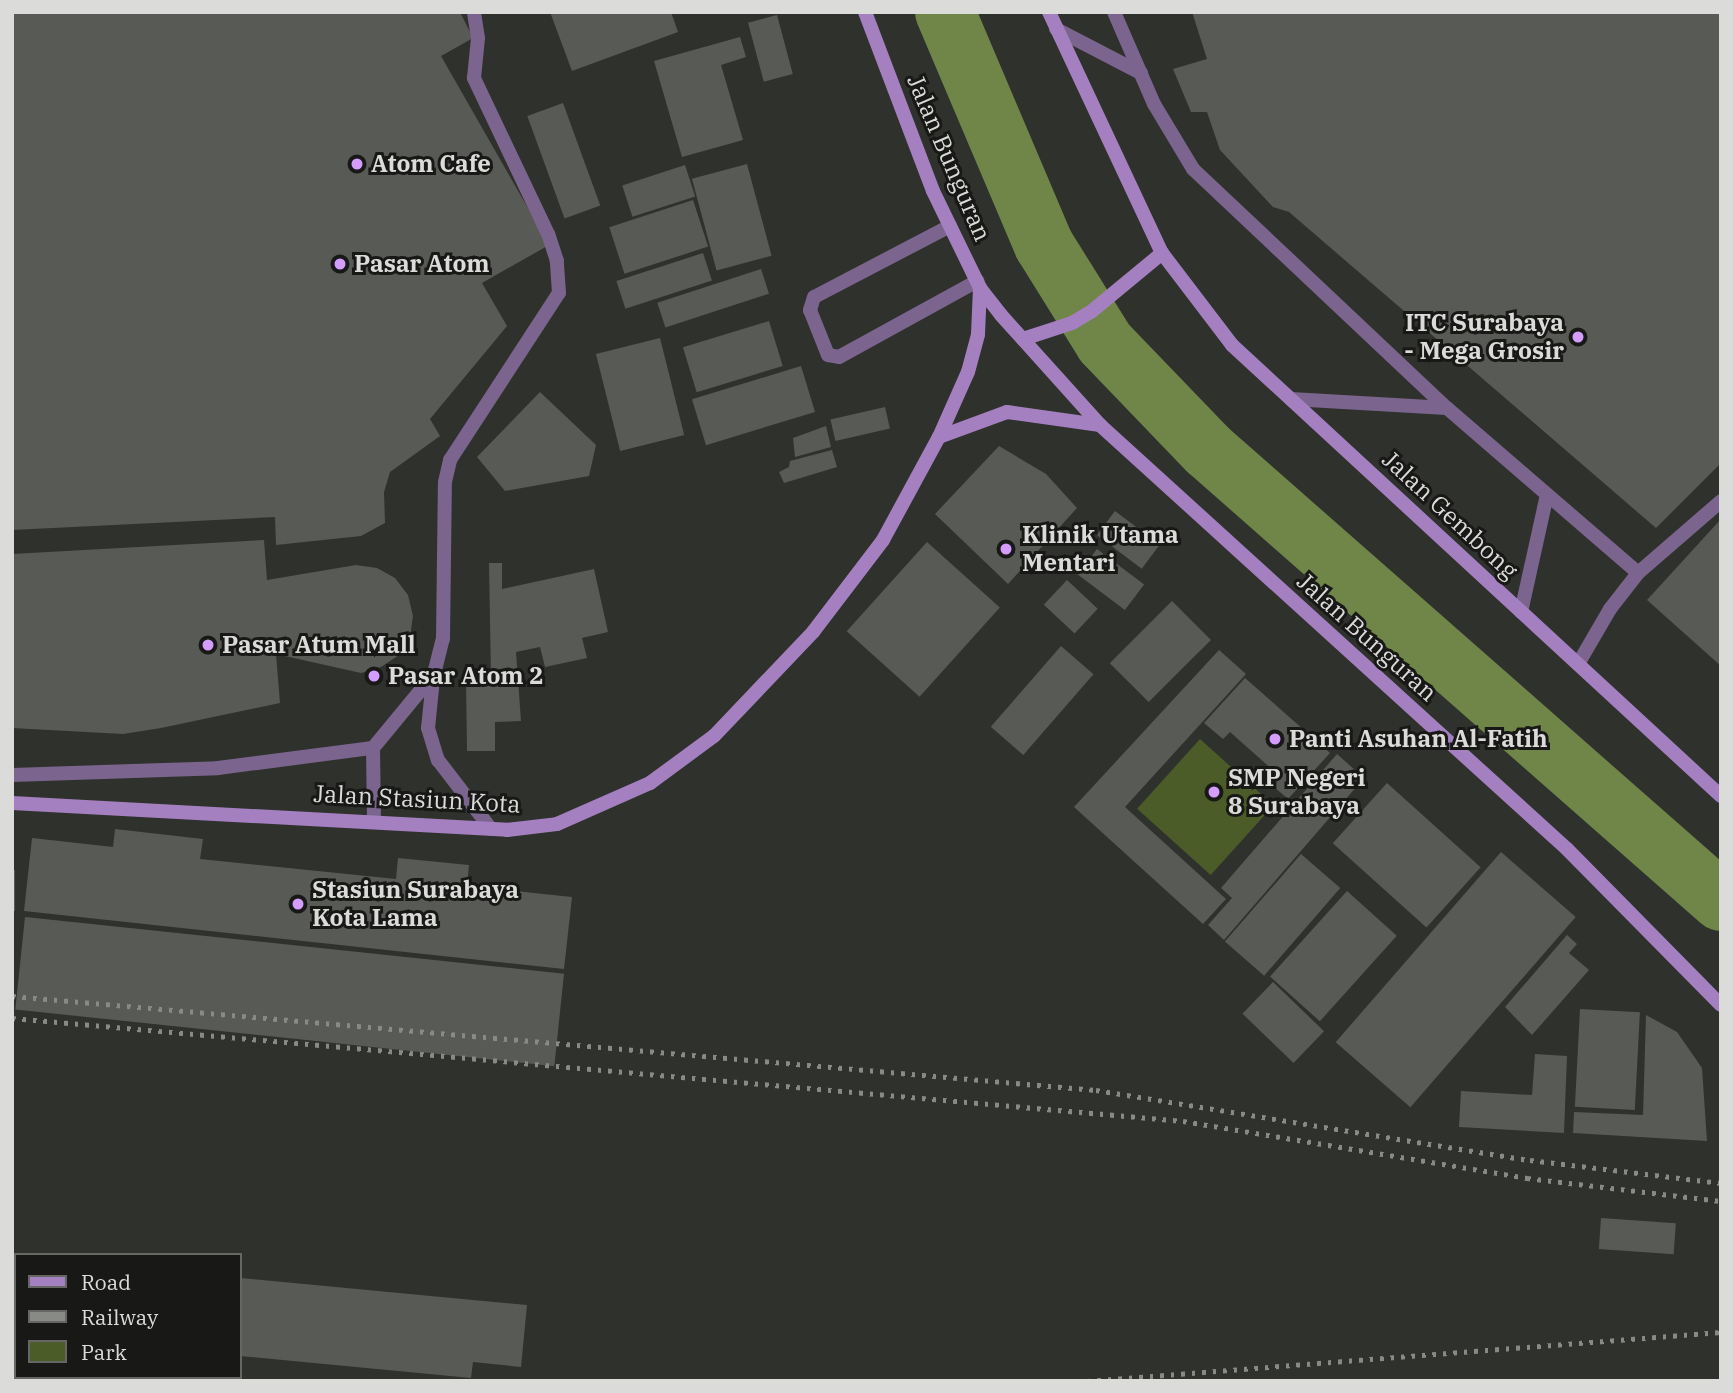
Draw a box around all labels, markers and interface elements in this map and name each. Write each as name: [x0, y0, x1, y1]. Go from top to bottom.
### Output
street label: Jalan Bunguran: [901, 70, 997, 246]
place label: Atom Cafe: [371, 150, 491, 178]
marker: Atom Cafe: [349, 156, 365, 172]
place label: Pasar Atom: [354, 250, 490, 278]
marker: Pasar Atom: [332, 256, 348, 272]
place label: ITC Surabaya - Mega Grosir: [1404, 309, 1564, 365]
marker: ITC Surabaya - Mega Grosir: [1570, 329, 1586, 345]
street label: Jalan Gembong: [1376, 445, 1524, 585]
place label: Klinik Utama Mentari: [1022, 521, 1179, 577]
marker: Klinik Utama Mentari: [996, 539, 1016, 559]
street label: Jalan Bunguran: [1291, 567, 1443, 707]
place label: Pasar Atum Mall: [222, 631, 416, 659]
marker: Pasar Atum Mall: [200, 637, 216, 653]
place label: Pasar Atom 2: [388, 662, 544, 690]
marker: Pasar Atom 2: [366, 668, 382, 684]
place label: Panti Asuhan Al-Fatih: [1289, 725, 1548, 753]
marker: Panti Asuhan Al-Fatih: [1267, 731, 1283, 747]
place label: SMP Negeri 8 Surabaya: [1228, 764, 1366, 820]
street label: Jalan Stasiun Kota: [313, 779, 521, 819]
marker: SMP Negeri 8 Surabaya: [1206, 784, 1222, 800]
place label: Stasiun Surabaya Kota Lama: [312, 876, 519, 932]
marker: Stasiun Surabaya Kota Lama: [290, 896, 306, 912]
legend: [14, 1253, 242, 1379]
text: Road: [81, 1268, 131, 1296]
text: Railway: [81, 1303, 158, 1331]
text: Park: [81, 1338, 127, 1366]

